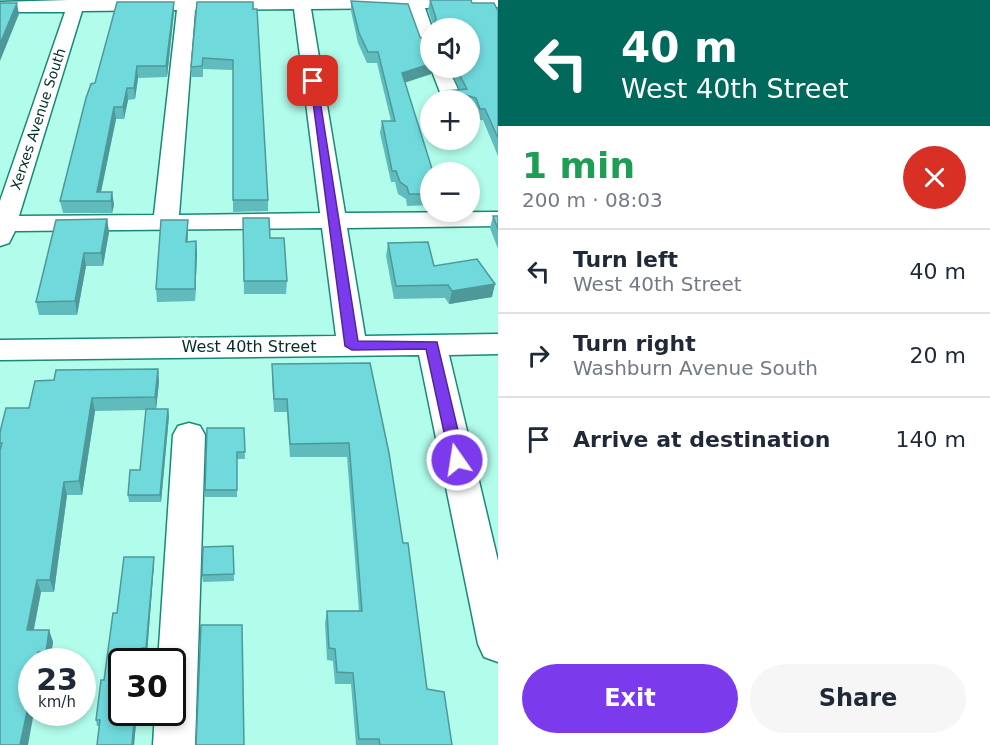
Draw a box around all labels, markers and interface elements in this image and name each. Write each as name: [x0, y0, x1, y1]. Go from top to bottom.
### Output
map controls: [420, 18, 480, 222]
button: sound: [420, 18, 480, 78]
text: 40 m: [621, 23, 738, 72]
icon: left: [522, 24, 600, 102]
street label: Xerxes Avenue South: [7, 46, 69, 192]
pin: [287, 55, 338, 106]
icon: arrive: [296, 64, 329, 97]
text: West 40th Street: [621, 73, 849, 104]
button: +: [420, 90, 480, 150]
text: 1 min: [522, 145, 635, 186]
button: close: [903, 146, 966, 209]
button: −: [420, 162, 480, 222]
text: 200 m · 08:03: [522, 188, 663, 212]
text: Turn left: [573, 247, 678, 272]
icon: left: [522, 255, 555, 288]
text: 40 m: [910, 259, 966, 284]
text: West 40th Street: [573, 272, 742, 296]
text: Turn right: [573, 331, 696, 356]
street label: West 40th Street: [182, 337, 316, 356]
icon: right: [522, 339, 555, 372]
text: 20 m: [910, 343, 966, 368]
text: Washburn Avenue South: [573, 356, 818, 380]
icon: arrive: [522, 423, 555, 456]
text: Arrive at destination: [573, 427, 830, 452]
text: 140 m: [896, 427, 966, 452]
position arrow: [425, 428, 489, 492]
speed limit sign: 30: [108, 648, 186, 726]
text: 23: [36, 662, 78, 697]
button: Exit: [522, 664, 738, 733]
button: Share: [750, 664, 966, 733]
text: km/h: [38, 693, 76, 711]

